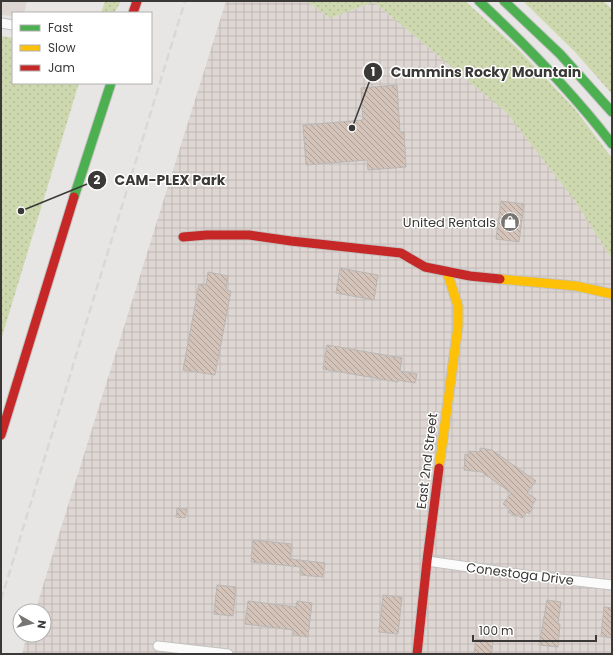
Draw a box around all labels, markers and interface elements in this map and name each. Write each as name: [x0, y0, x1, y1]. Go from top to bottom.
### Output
legend: [12, 12, 152, 84]
text: Fast: [48, 19, 73, 36]
text: Slow: [48, 39, 76, 56]
text: Jam: [48, 59, 75, 76]
callout: Cummins Rocky Mountain: [363, 59, 589, 85]
text: Cummins Rocky Mountain: [391, 62, 581, 82]
text: 1: [371, 63, 375, 80]
callout: CAM-PLEX Park: [87, 167, 234, 193]
text: CAM-PLEX Park: [115, 170, 226, 190]
text: 2: [94, 171, 101, 188]
shop icon: United Rentals: [499, 211, 521, 233]
place label: United Rentals: [403, 213, 496, 232]
street label: East 2nd Street: [412, 412, 442, 510]
street label: Conestoga Drive: [465, 558, 575, 590]
north arrow: [12, 603, 52, 643]
scale bar: [473, 617, 596, 643]
text: N: [33, 619, 50, 630]
text: 100 m: [479, 622, 513, 639]

